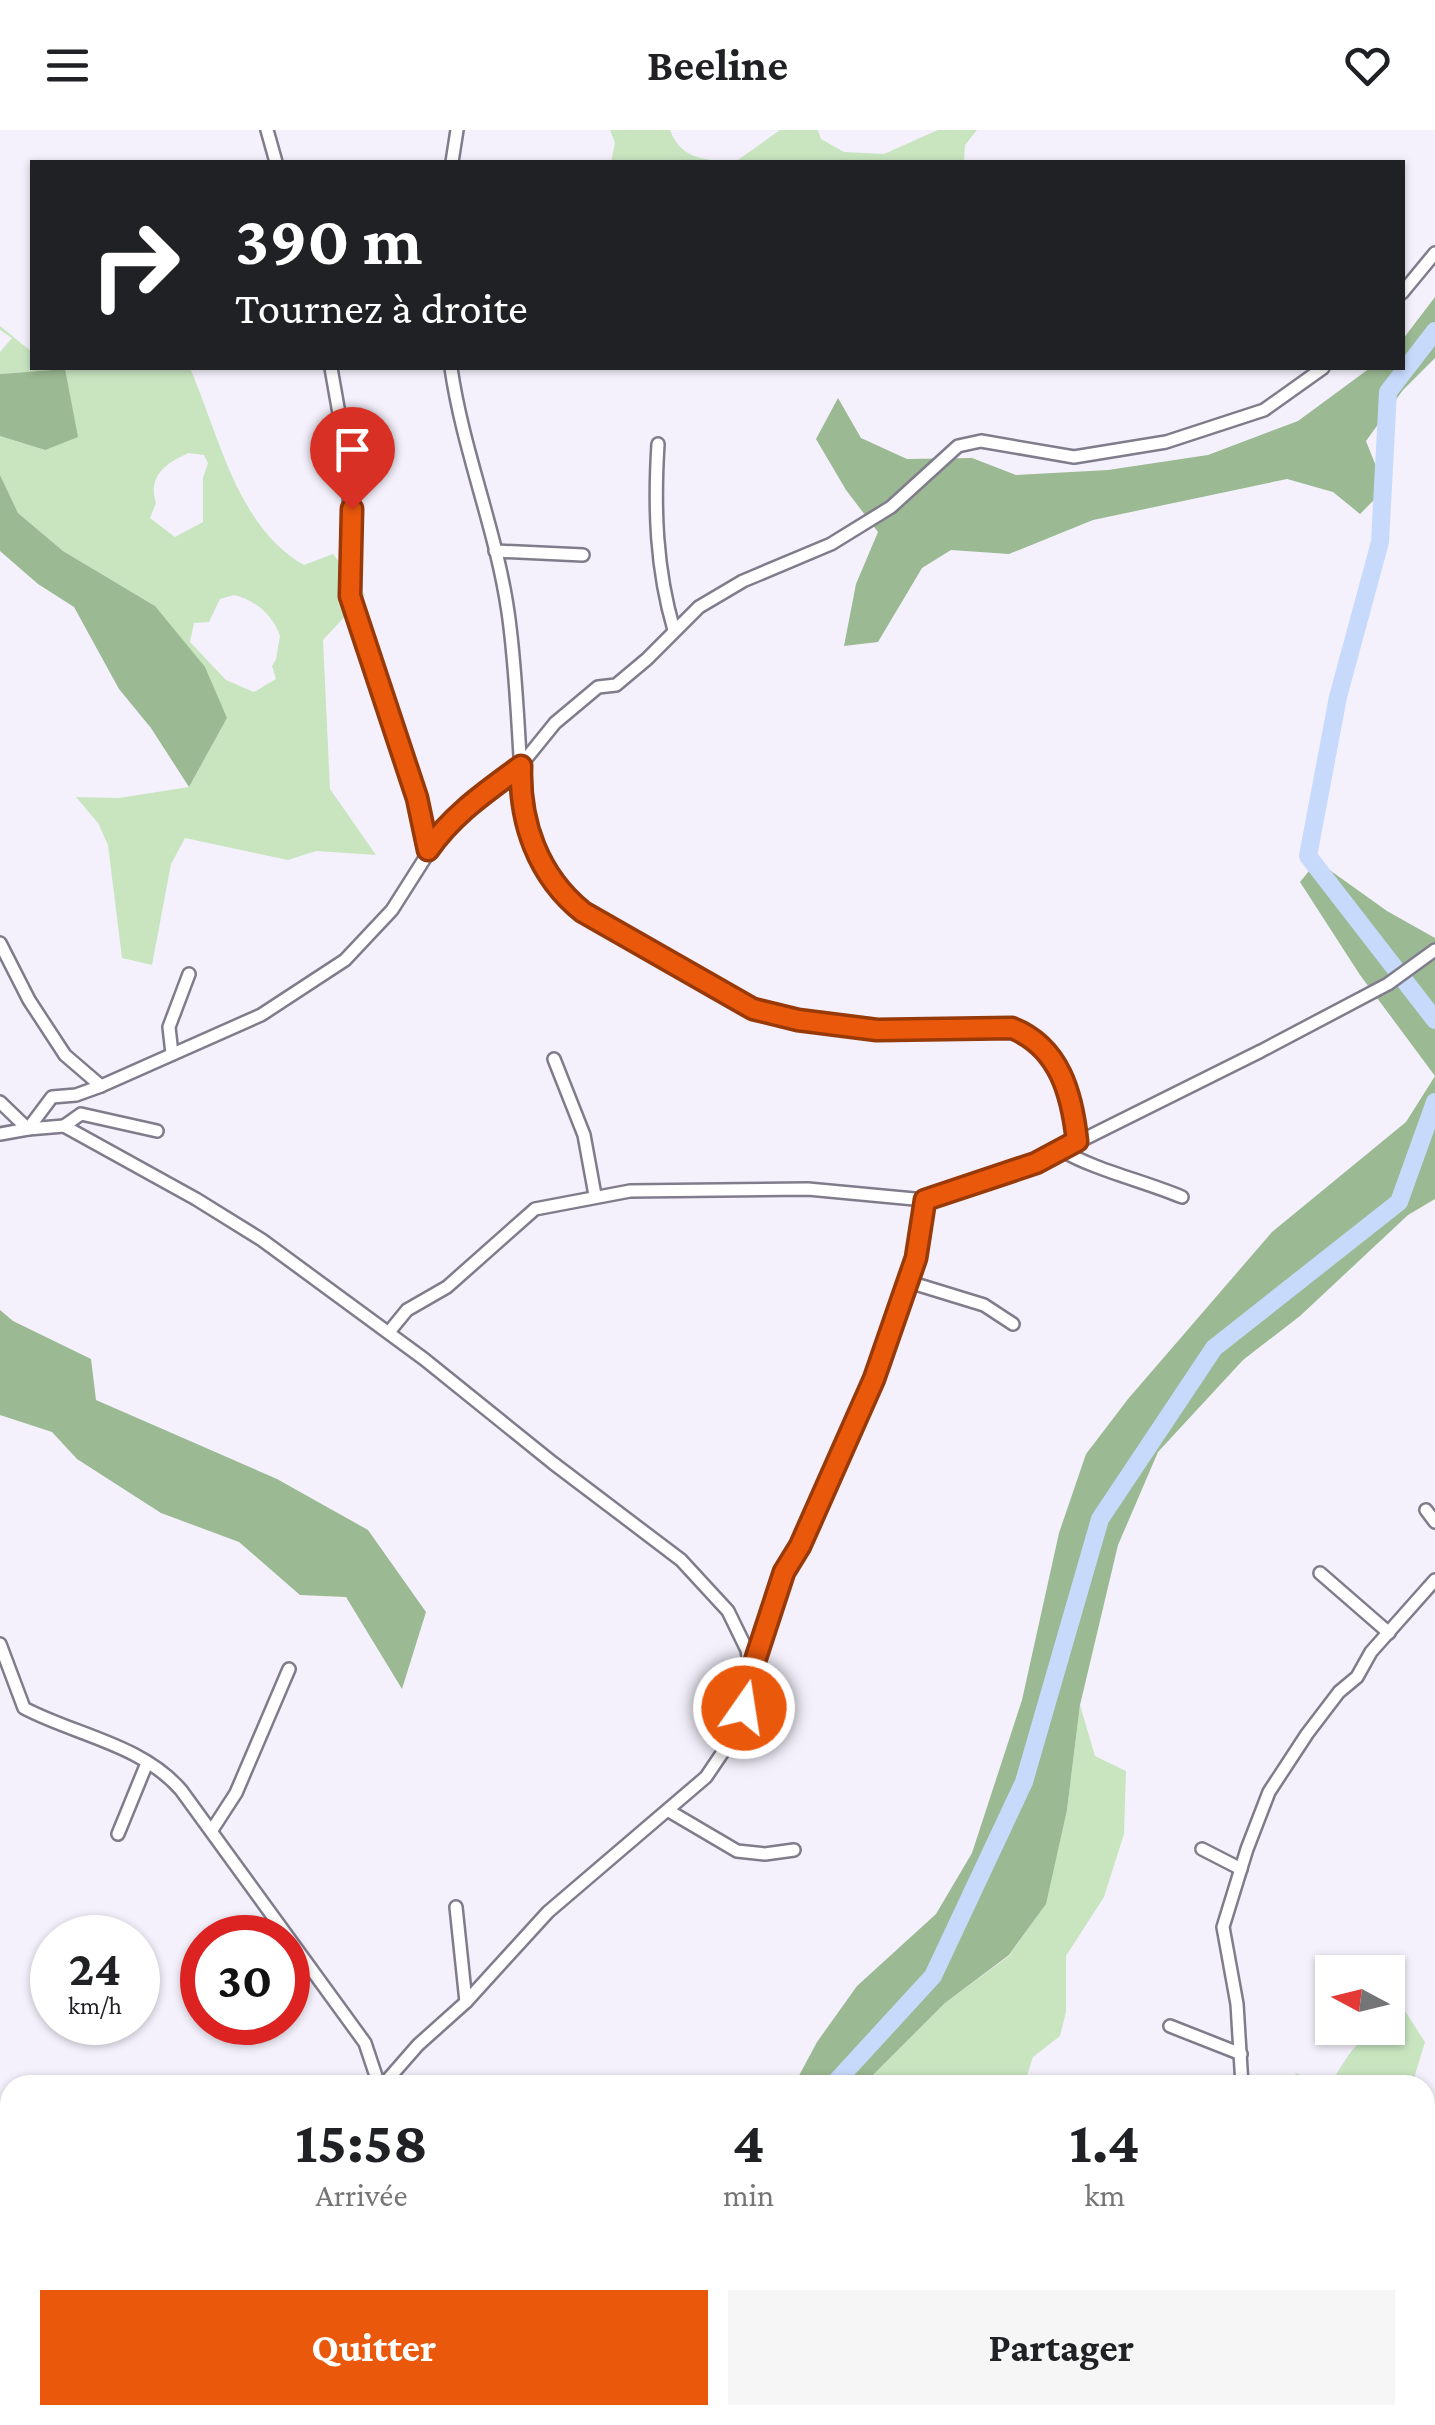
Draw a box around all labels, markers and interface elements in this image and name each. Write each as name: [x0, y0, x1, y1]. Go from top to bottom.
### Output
icon: menu: [40, 38, 95, 93]
icon: heart: [1340, 38, 1395, 93]
text: Beeline: [647, 40, 788, 90]
icon: right: [70, 200, 200, 330]
text: 390 m: [235, 201, 423, 279]
text: Tournez à droite: [235, 283, 528, 333]
pin: [310, 407, 395, 510]
icon: arrive: [325, 422, 380, 477]
position arrow: [692, 1656, 796, 1760]
speed limit sign: 30: [180, 1915, 310, 2045]
text: 24: [69, 1940, 121, 1996]
north arrow: [1315, 1955, 1405, 2045]
map controls: [1315, 1955, 1405, 2045]
text: km/h: [68, 1992, 122, 2019]
text: 15:58: [295, 2108, 428, 2175]
text: 4: [732, 2108, 765, 2175]
text: 1.4: [1069, 2108, 1140, 2175]
text: Arrivée: [316, 2177, 407, 2213]
text: min: [723, 2177, 774, 2213]
text: km: [1084, 2177, 1125, 2213]
button: Quitter: [40, 2290, 708, 2405]
button: Partager: [728, 2290, 1395, 2405]

